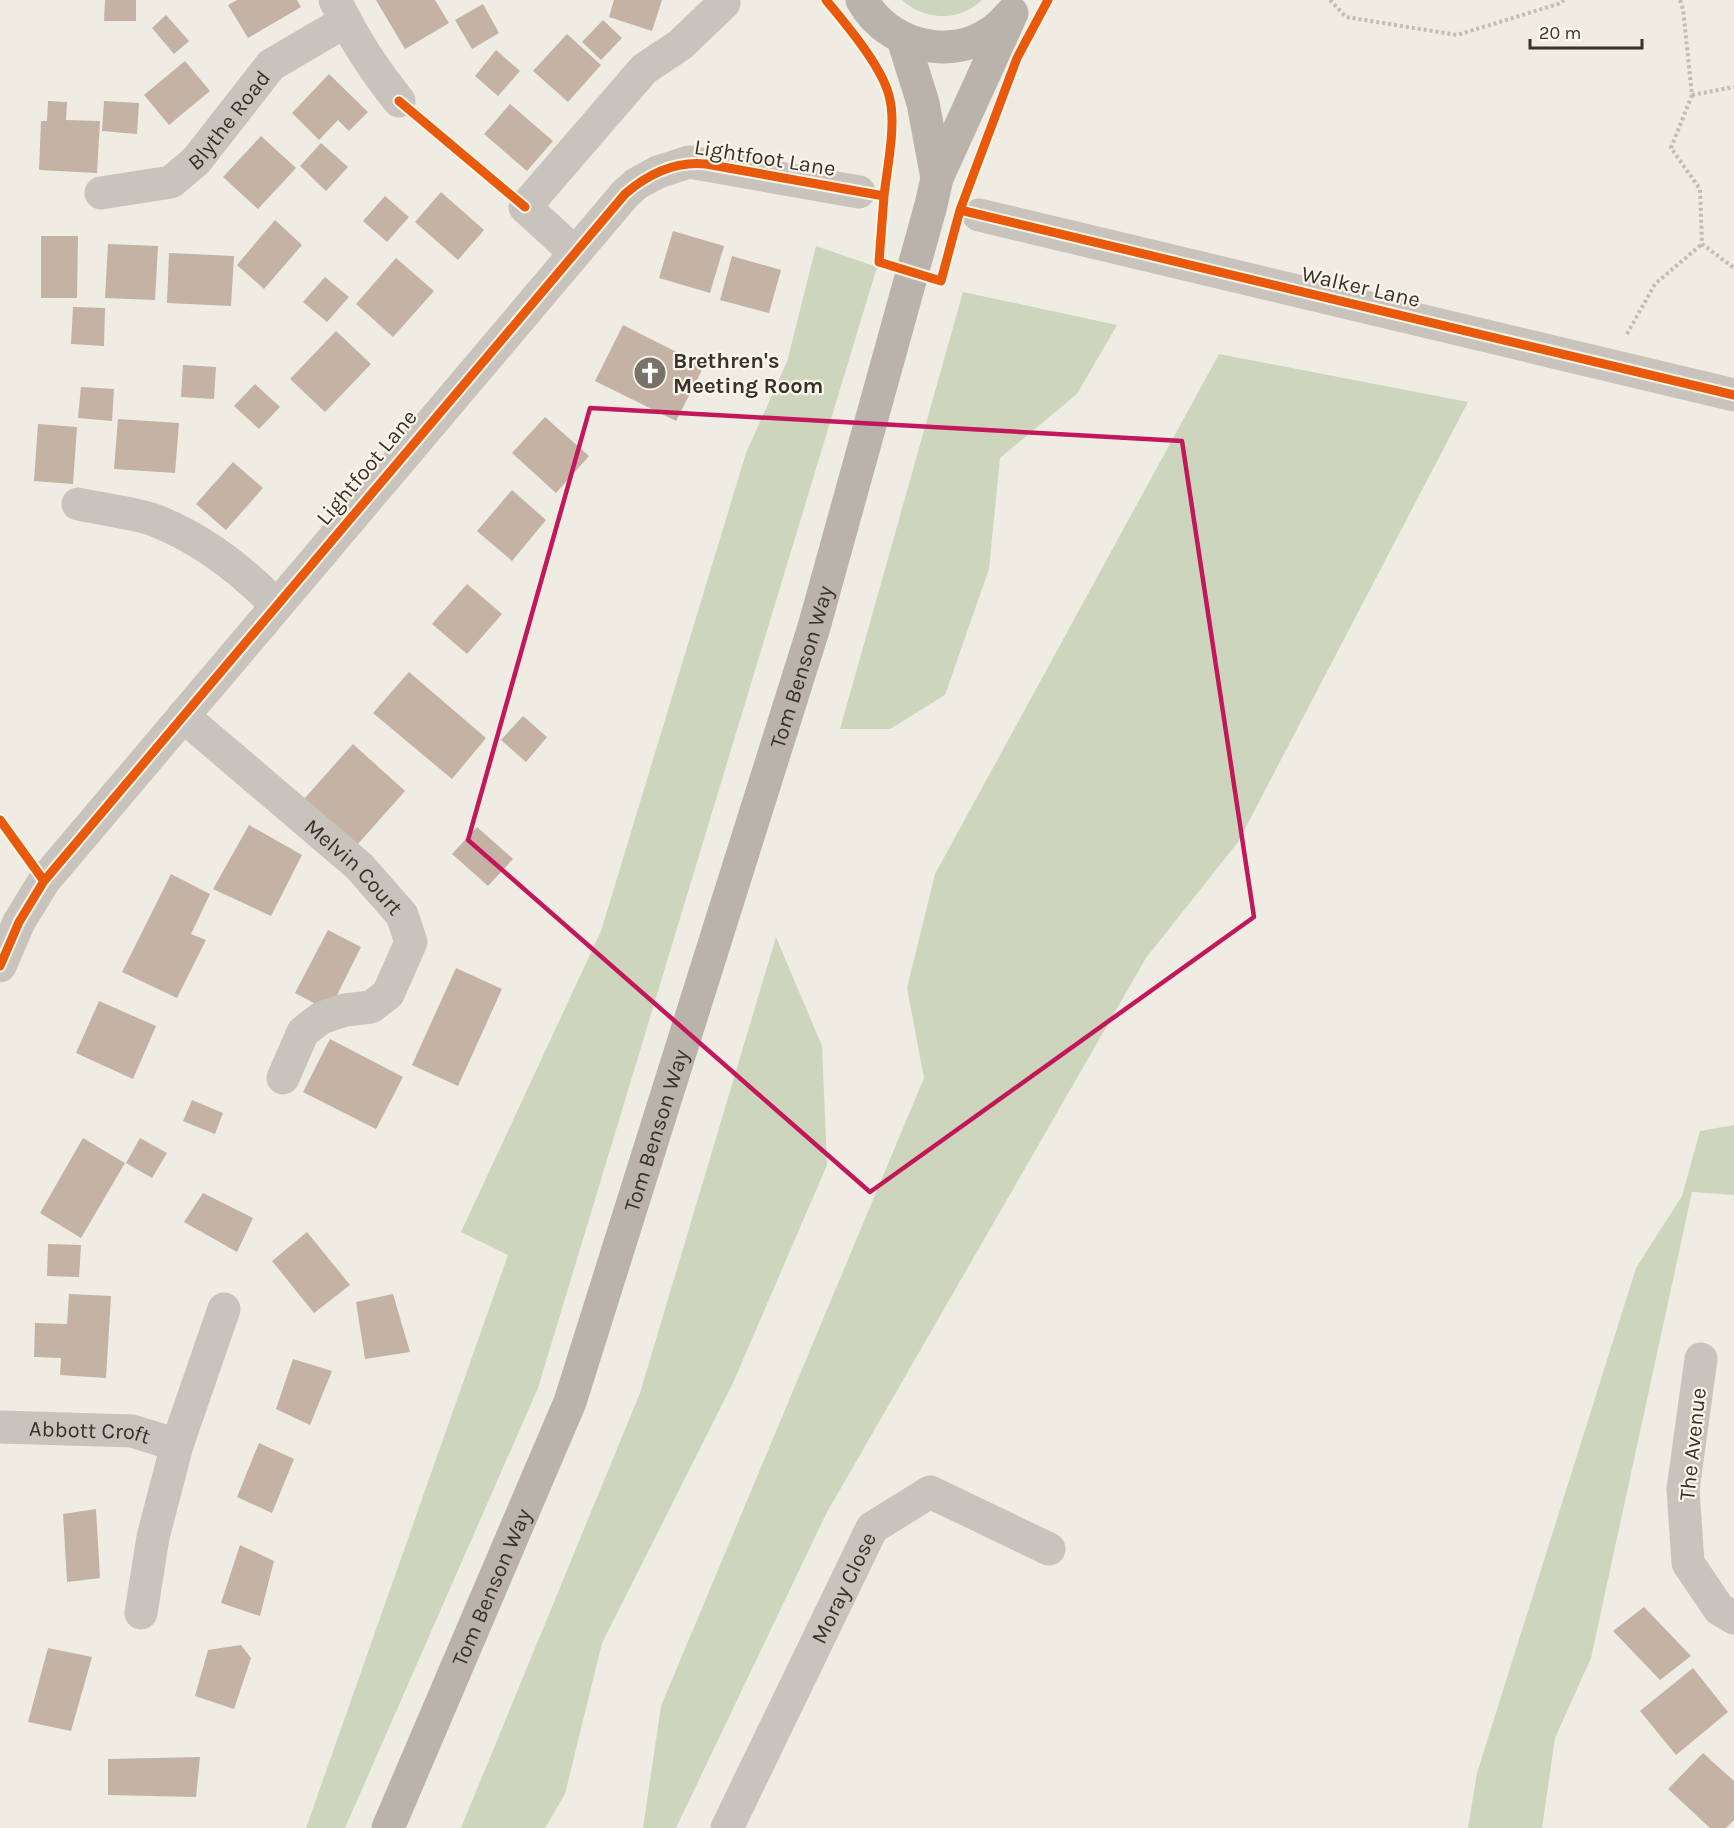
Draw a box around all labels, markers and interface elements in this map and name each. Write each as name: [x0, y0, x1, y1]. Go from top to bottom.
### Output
scale bar: [1530, 12, 1642, 50]
text: 20 m: [1539, 22, 1581, 44]
street label: Blythe Road: [183, 65, 276, 176]
street label: Lightfoot Lane: [692, 134, 837, 182]
street label: Walker Lane: [1299, 261, 1423, 313]
place label: Brethren's Meeting Room: [673, 348, 823, 399]
church icon: Brethren's Meeting Room: [632, 355, 668, 391]
street label: Lightfoot Lane: [311, 405, 423, 531]
street label: Tom Benson Way: [765, 583, 839, 752]
street label: Melvin Court: [299, 813, 408, 921]
street label: Tom Benson Way: [619, 1046, 694, 1215]
street label: The Avenue: [1674, 1386, 1712, 1502]
street label: Abbott Croft: [29, 1416, 154, 1450]
street label: Tom Benson Way: [447, 1505, 537, 1670]
street label: Moray Close: [806, 1528, 882, 1648]

